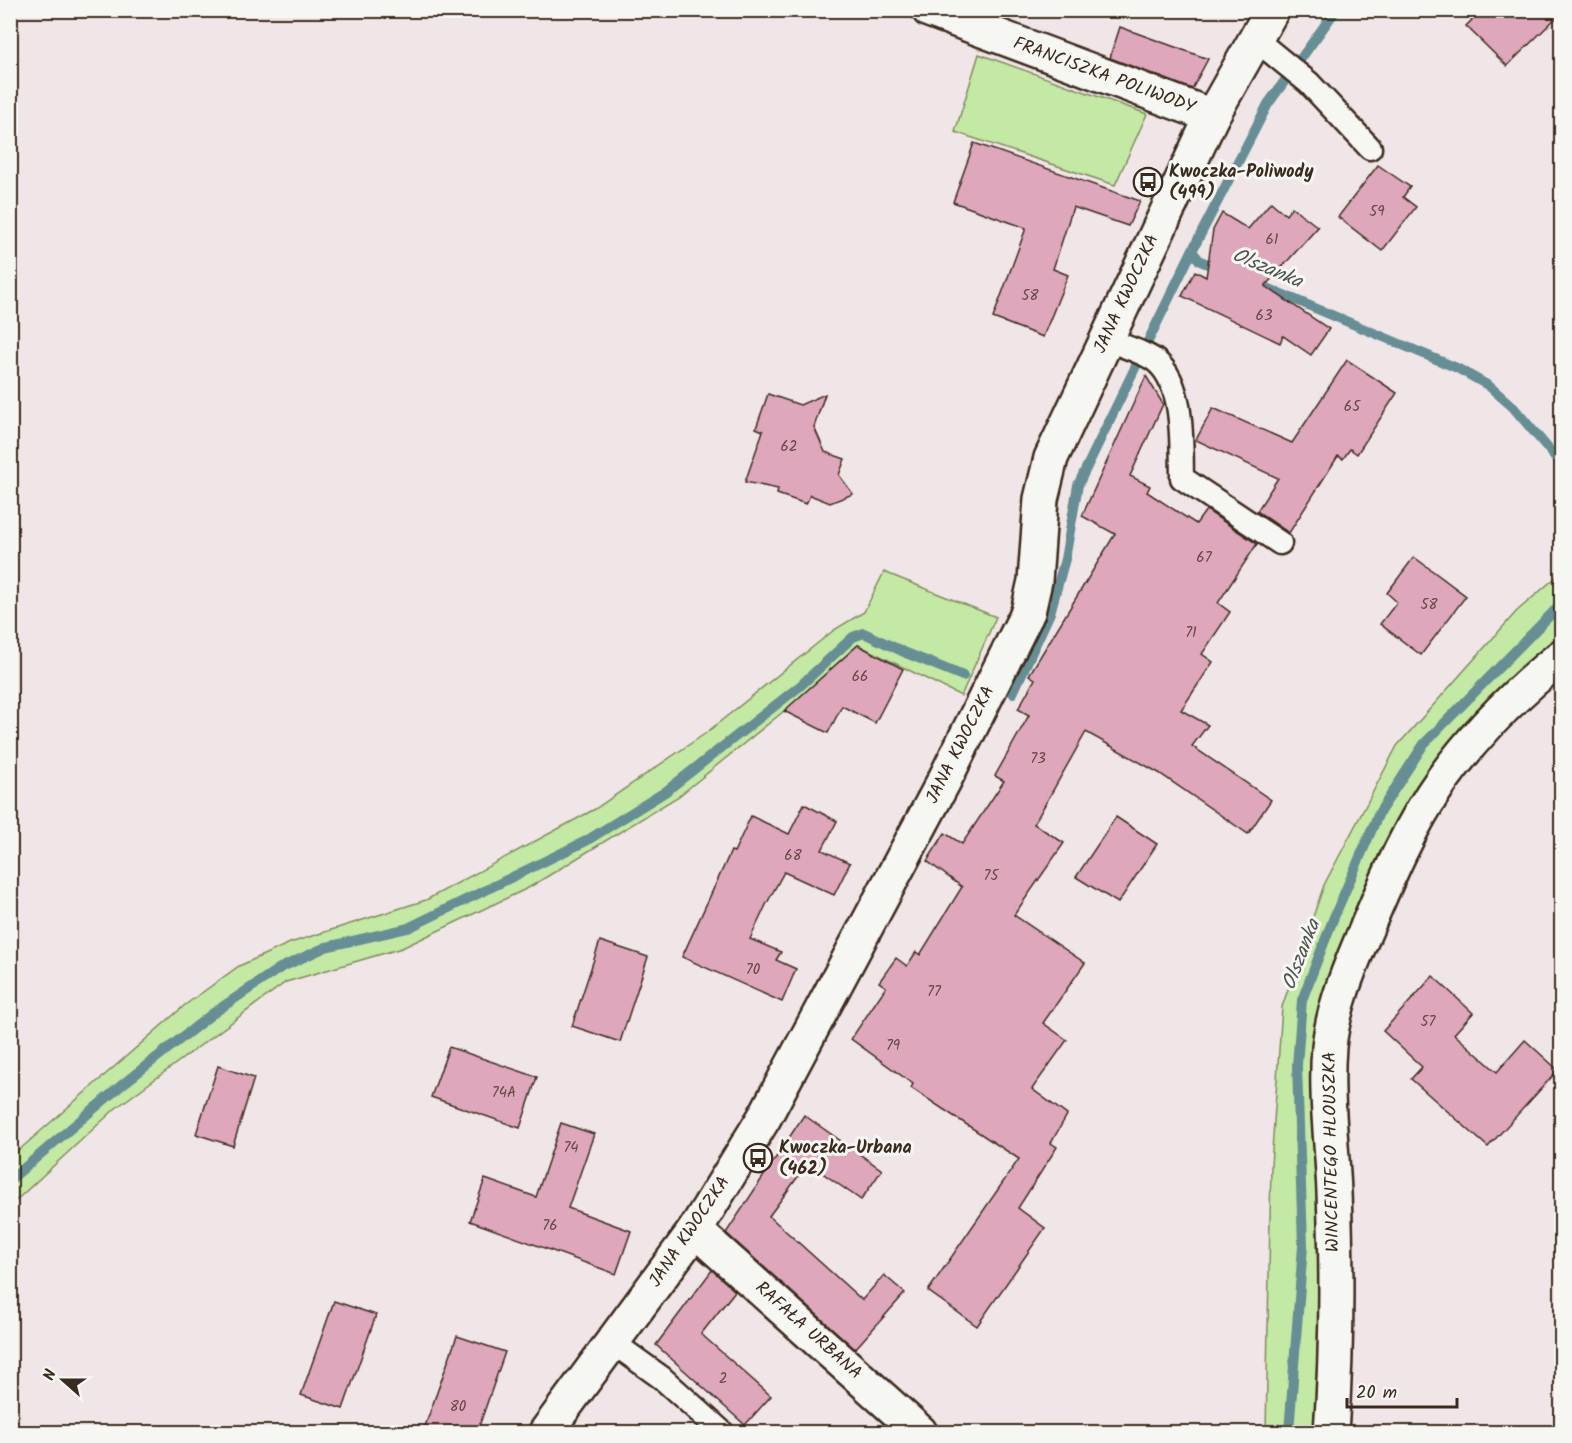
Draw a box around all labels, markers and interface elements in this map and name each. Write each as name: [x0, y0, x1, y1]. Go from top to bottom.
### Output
street label: FRANCISZKA POLIWODY: [1009, 30, 1200, 123]
place label: Kwoczka-Poliwody (499): [1169, 158, 1314, 208]
bus stop icon: Kwoczka-Poliwody (499): [1132, 166, 1164, 198]
house number: 59: [1369, 200, 1385, 224]
house number: 61: [1265, 228, 1279, 252]
street label: JANA KWOCZKA: [1087, 229, 1167, 359]
water label: Olszanka: [1227, 240, 1308, 299]
house number: 58: [1021, 284, 1040, 308]
house number: 63: [1256, 304, 1273, 328]
house number: 65: [1344, 395, 1361, 419]
house number: 62: [780, 435, 798, 459]
house number: 67: [1196, 546, 1213, 570]
house number: 58: [1420, 593, 1439, 617]
house number: 71: [1185, 621, 1197, 645]
house number: 66: [852, 665, 868, 689]
street label: JANA KWOCZKA: [919, 681, 1003, 809]
house number: 73: [1030, 747, 1046, 771]
house number: 68: [784, 844, 803, 868]
house number: 75: [984, 864, 999, 888]
water label: Olszanka: [1274, 914, 1331, 995]
house number: 70: [746, 958, 761, 982]
house number: 77: [927, 980, 942, 1004]
house number: 57: [1421, 1010, 1437, 1034]
house number: 79: [886, 1034, 901, 1058]
street label: WINCENTEGO HLOUSZKA: [1316, 1051, 1348, 1253]
house number: 74A: [492, 1081, 516, 1105]
place label: Kwoczka-Urbana (462): [779, 1134, 912, 1184]
house number: 74: [563, 1136, 579, 1160]
bus stop icon: Kwoczka-Urbana (462): [742, 1142, 774, 1174]
street label: JANA KWOCZKA: [642, 1170, 738, 1294]
house number: 76: [542, 1214, 558, 1238]
street label: RAFAŁA URBANA: [748, 1275, 868, 1387]
north arrow: [33, 1350, 93, 1410]
text: N: [37, 1366, 64, 1384]
house number: 2: [719, 1367, 727, 1391]
scale bar: [1347, 1371, 1456, 1409]
text: 20 m: [1356, 1379, 1397, 1408]
house number: 80: [450, 1395, 467, 1419]

